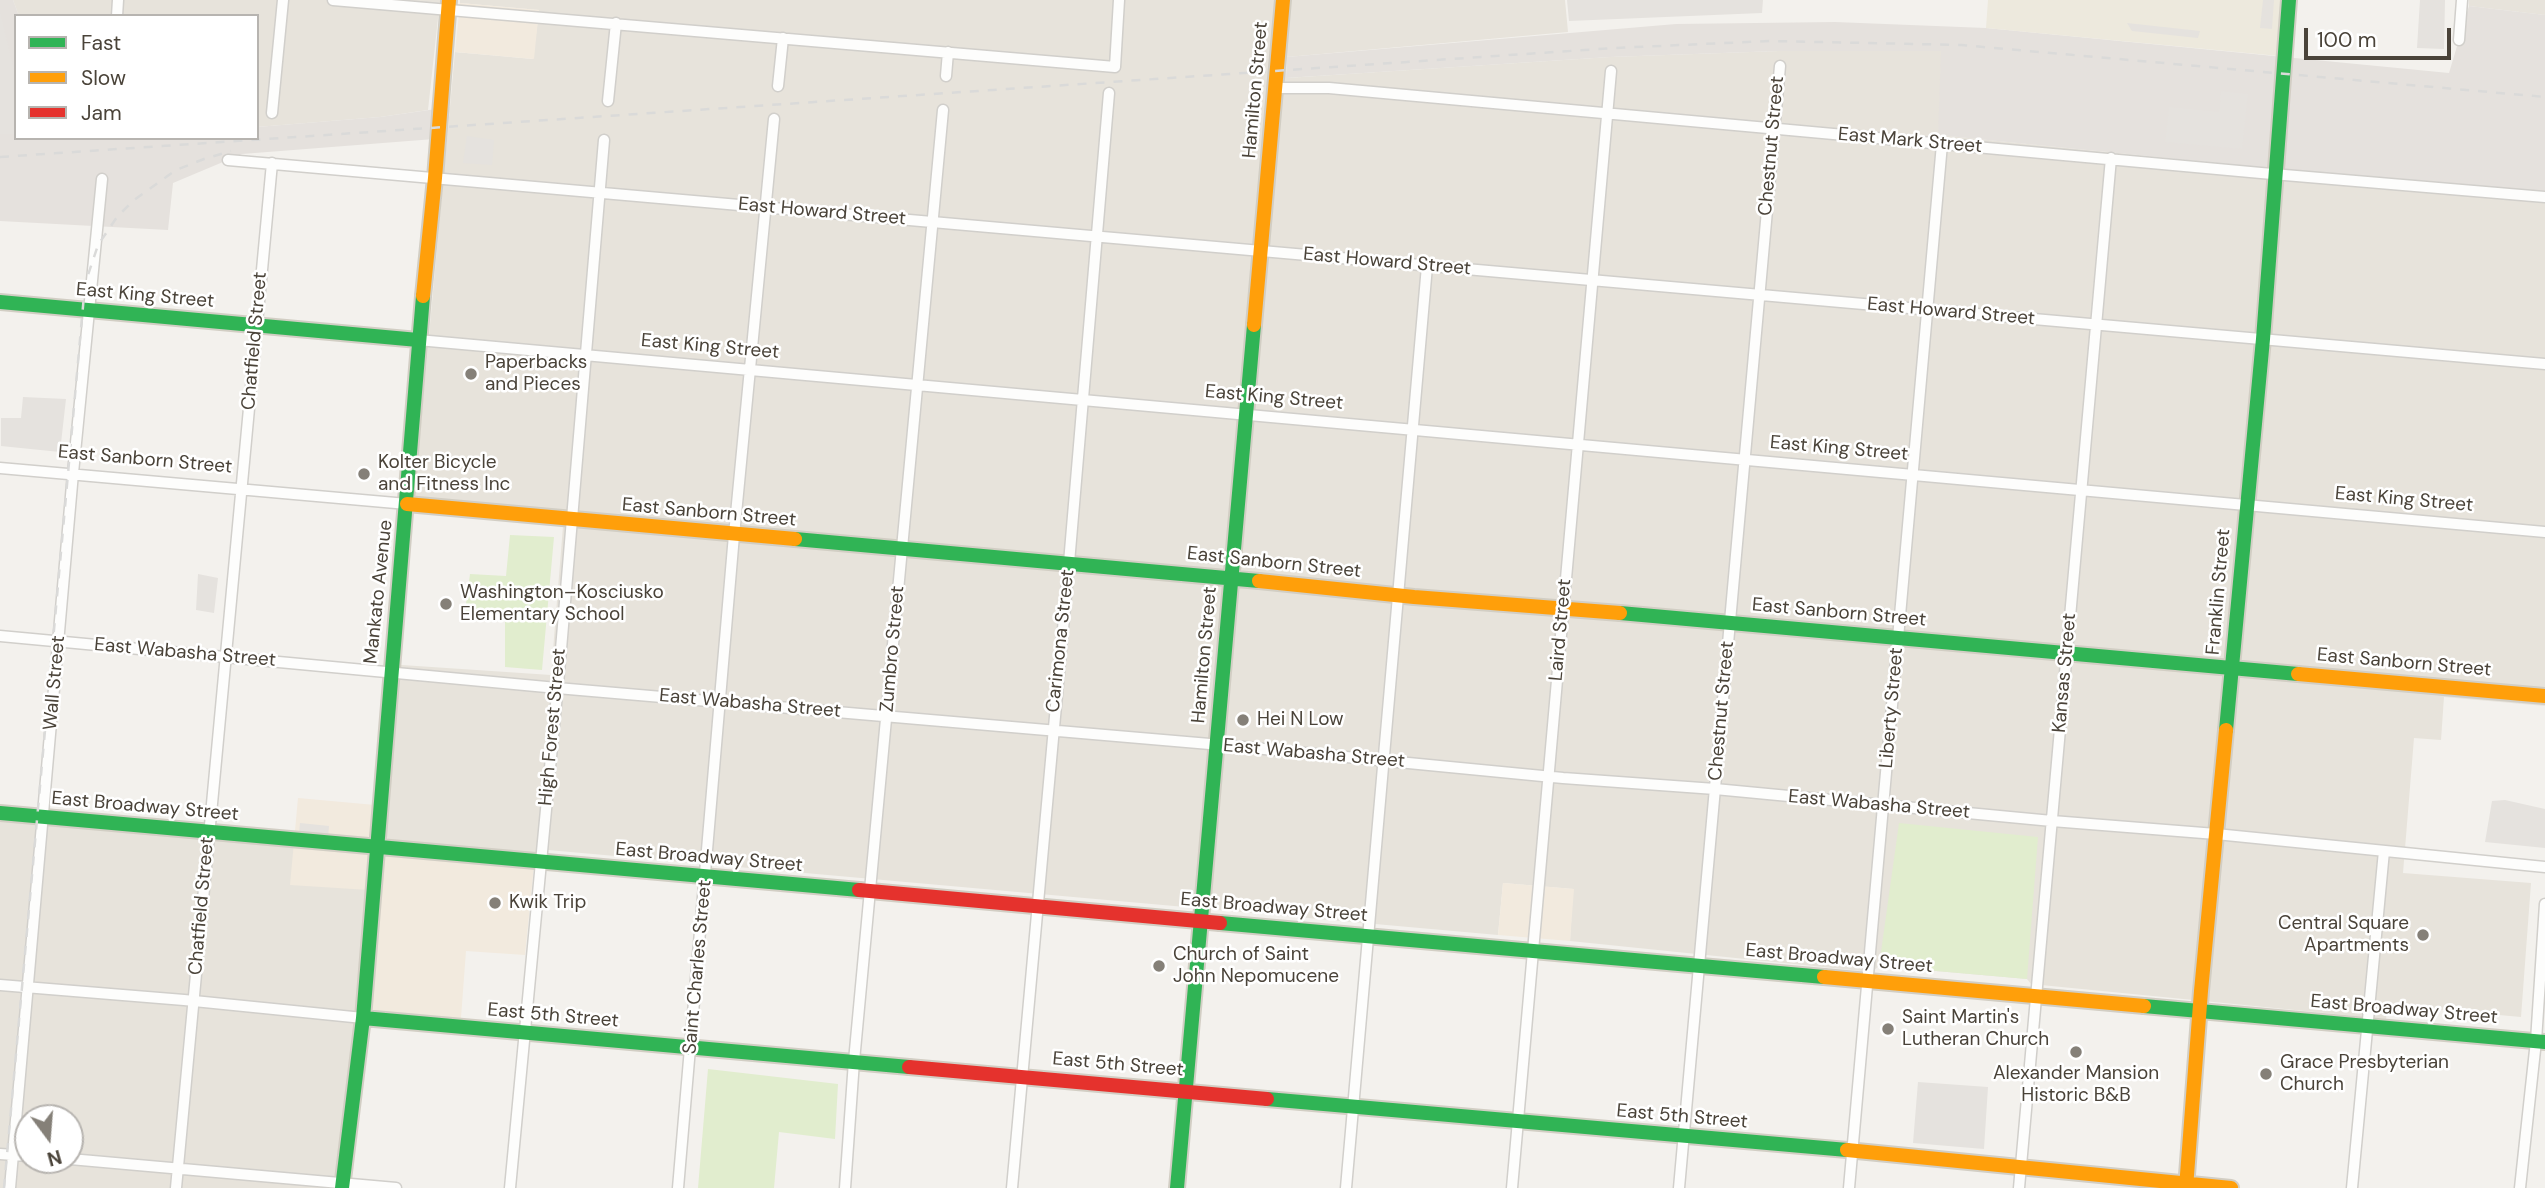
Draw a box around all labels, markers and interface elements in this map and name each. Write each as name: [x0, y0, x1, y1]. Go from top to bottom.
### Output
legend: [14, 14, 259, 140]
scale bar: [2307, 14, 2454, 58]
street label: Hamilton Street: [1239, 21, 1273, 159]
text: 100 m: [2317, 26, 2377, 54]
text: Fast: [81, 29, 121, 57]
text: Slow: [81, 64, 126, 92]
street label: Chestnut Street: [1755, 75, 1789, 217]
text: Jam: [81, 99, 122, 127]
street label: East Mark Street: [1837, 123, 1983, 159]
street label: East Howard Street: [737, 193, 907, 231]
street label: East Howard Street: [1302, 243, 1472, 281]
street label: Chatfield Street: [238, 271, 272, 411]
street label: East King Street: [75, 279, 215, 313]
street label: East Howard Street: [1866, 293, 2036, 331]
street label: East King Street: [640, 330, 780, 364]
place label: Paperbacks and Pieces: [485, 352, 587, 396]
marker: Paperbacks and Pieces: [463, 366, 479, 382]
street label: East King Street: [1204, 381, 1344, 415]
street label: East King Street: [1769, 432, 1909, 466]
street label: East Sanborn Street: [57, 441, 233, 479]
place label: Kolter Bicycle and Fitness Inc: [378, 452, 510, 496]
marker: Kolter Bicycle and Fitness Inc: [356, 466, 372, 482]
street label: East King Street: [2334, 483, 2474, 517]
street label: East Sanborn Street: [621, 494, 797, 532]
street label: Mankato Avenue: [360, 519, 398, 665]
street label: Franklin Street: [2202, 528, 2236, 656]
street label: East Sanborn Street: [1186, 543, 1362, 583]
street label: Carimona Street: [1042, 568, 1080, 714]
street label: Laird Street: [1545, 578, 1577, 682]
place label: Washington–Kosciusko Elementary School: [460, 582, 664, 626]
street label: Zumbro Street: [876, 585, 910, 713]
street label: Hamilton Street: [1188, 586, 1222, 724]
street label: East Sanborn Street: [1751, 594, 1927, 632]
marker: Washington–Kosciusko Elementary School: [438, 596, 454, 612]
street label: Kansas Street: [2048, 612, 2082, 734]
street label: East Wabasha Street: [93, 634, 277, 672]
street label: Wall Street: [39, 635, 71, 731]
street label: Chestnut Street: [1705, 640, 1739, 782]
street label: East Sanborn Street: [2316, 644, 2492, 682]
street label: High Forest Street: [535, 647, 571, 807]
street label: Liberty Street: [1875, 647, 1909, 769]
street label: East Wabasha Street: [658, 685, 842, 723]
place label: Hei N Low: [1257, 709, 1344, 731]
marker: Hei N Low: [1235, 712, 1251, 728]
street label: East Wabasha Street: [1222, 735, 1406, 773]
street label: East Wabasha Street: [1787, 786, 1971, 824]
street label: East Broadway Street: [50, 787, 240, 827]
street label: Chatfield Street: [185, 836, 219, 976]
street label: East Broadway Street: [614, 838, 804, 878]
street label: Saint Charles Street: [679, 879, 717, 1055]
street label: East Broadway Street: [1179, 888, 1369, 928]
place label: Kwik Trip: [509, 892, 586, 914]
marker: Kwik Trip: [487, 895, 503, 911]
place label: Central Square Apartments: [2278, 913, 2409, 957]
marker: Central Square Apartments: [2415, 927, 2431, 943]
street label: East Broadway Street: [1744, 939, 1934, 979]
place label: Church of Saint John Nepomucene: [1173, 944, 1339, 988]
marker: Church of Saint John Nepomucene: [1151, 958, 1167, 974]
street label: East Broadway Street: [2309, 990, 2499, 1030]
street label: East 5th Street: [486, 999, 620, 1033]
place label: Saint Martin's Lutheran Church: [1902, 1007, 2049, 1051]
marker: Saint Martin's Lutheran Church: [1880, 1021, 1896, 1037]
marker: Alexander Mansion Historic B&B: [2068, 1044, 2084, 1060]
street label: East 5th Street: [1051, 1048, 1185, 1082]
place label: Grace Presbyterian Church: [2280, 1052, 2449, 1096]
place label: Alexander Mansion Historic B&B: [1993, 1063, 2159, 1107]
marker: Grace Presbyterian Church: [2258, 1066, 2274, 1082]
street label: East 5th Street: [1615, 1100, 1749, 1134]
north arrow: [14, 1104, 84, 1174]
text: N: [44, 1144, 64, 1172]

